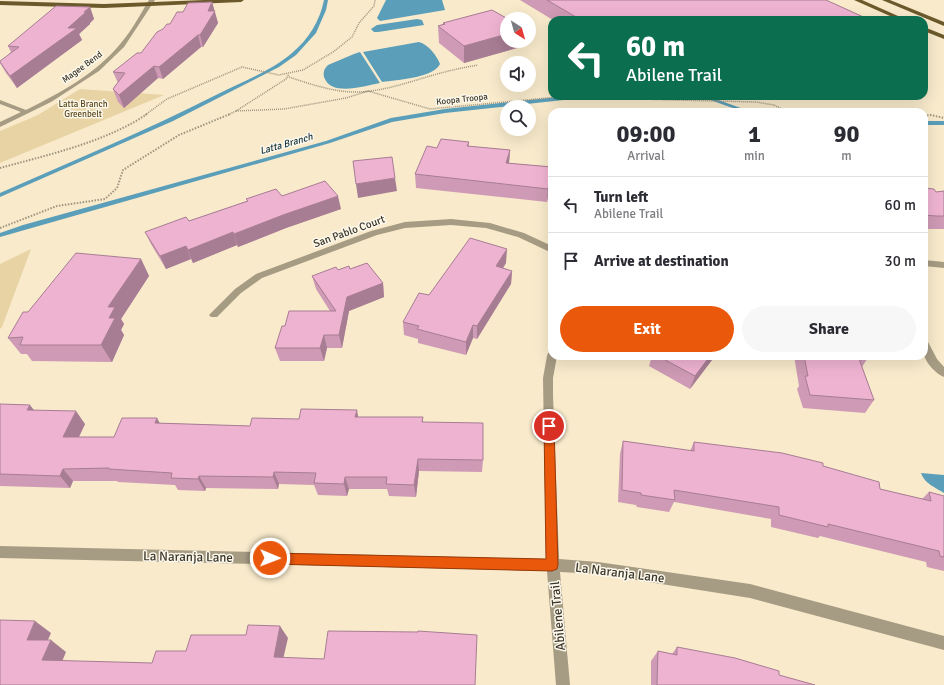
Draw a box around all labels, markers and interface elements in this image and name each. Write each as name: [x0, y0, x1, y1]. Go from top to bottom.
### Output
north arrow: [500, 12, 536, 48]
map controls: [500, 12, 536, 136]
text: 60 m: [626, 30, 685, 64]
icon: left: [560, 32, 612, 84]
street label: Magee Bend: [60, 49, 105, 86]
button: sound: [500, 56, 536, 92]
text: Abilene Trail: [626, 64, 722, 86]
street label: Koopa Troopa: [436, 91, 489, 108]
park label: Latta Branch Greenbelt: [58, 99, 108, 120]
button: search: [500, 100, 536, 136]
text: 09:00: [617, 119, 675, 149]
text: 1: [748, 119, 761, 149]
text: 90: [834, 119, 859, 149]
water label: Latta Branch: [258, 131, 315, 157]
text: Arrival: [627, 148, 665, 164]
text: min: [744, 148, 765, 164]
text: m: [841, 148, 852, 164]
text: Turn left: [594, 188, 648, 206]
icon: left: [560, 194, 582, 216]
text: 60 m: [885, 196, 916, 214]
text: Abilene Trail: [594, 206, 663, 222]
street label: San Pablo Court: [312, 212, 387, 250]
icon: arrive: [560, 250, 582, 272]
text: Arrive at destination: [594, 252, 729, 270]
text: 30 m: [885, 252, 916, 270]
button: Exit: [560, 306, 734, 352]
button: Share: [742, 306, 916, 352]
pin: [532, 409, 566, 443]
icon: arrive: [538, 415, 560, 437]
position arrow: [249, 537, 291, 579]
street label: La Naranja Lane: [143, 548, 233, 566]
street label: La Naranja Lane: [574, 560, 665, 586]
street label: Abilene Trail: [547, 580, 569, 651]

